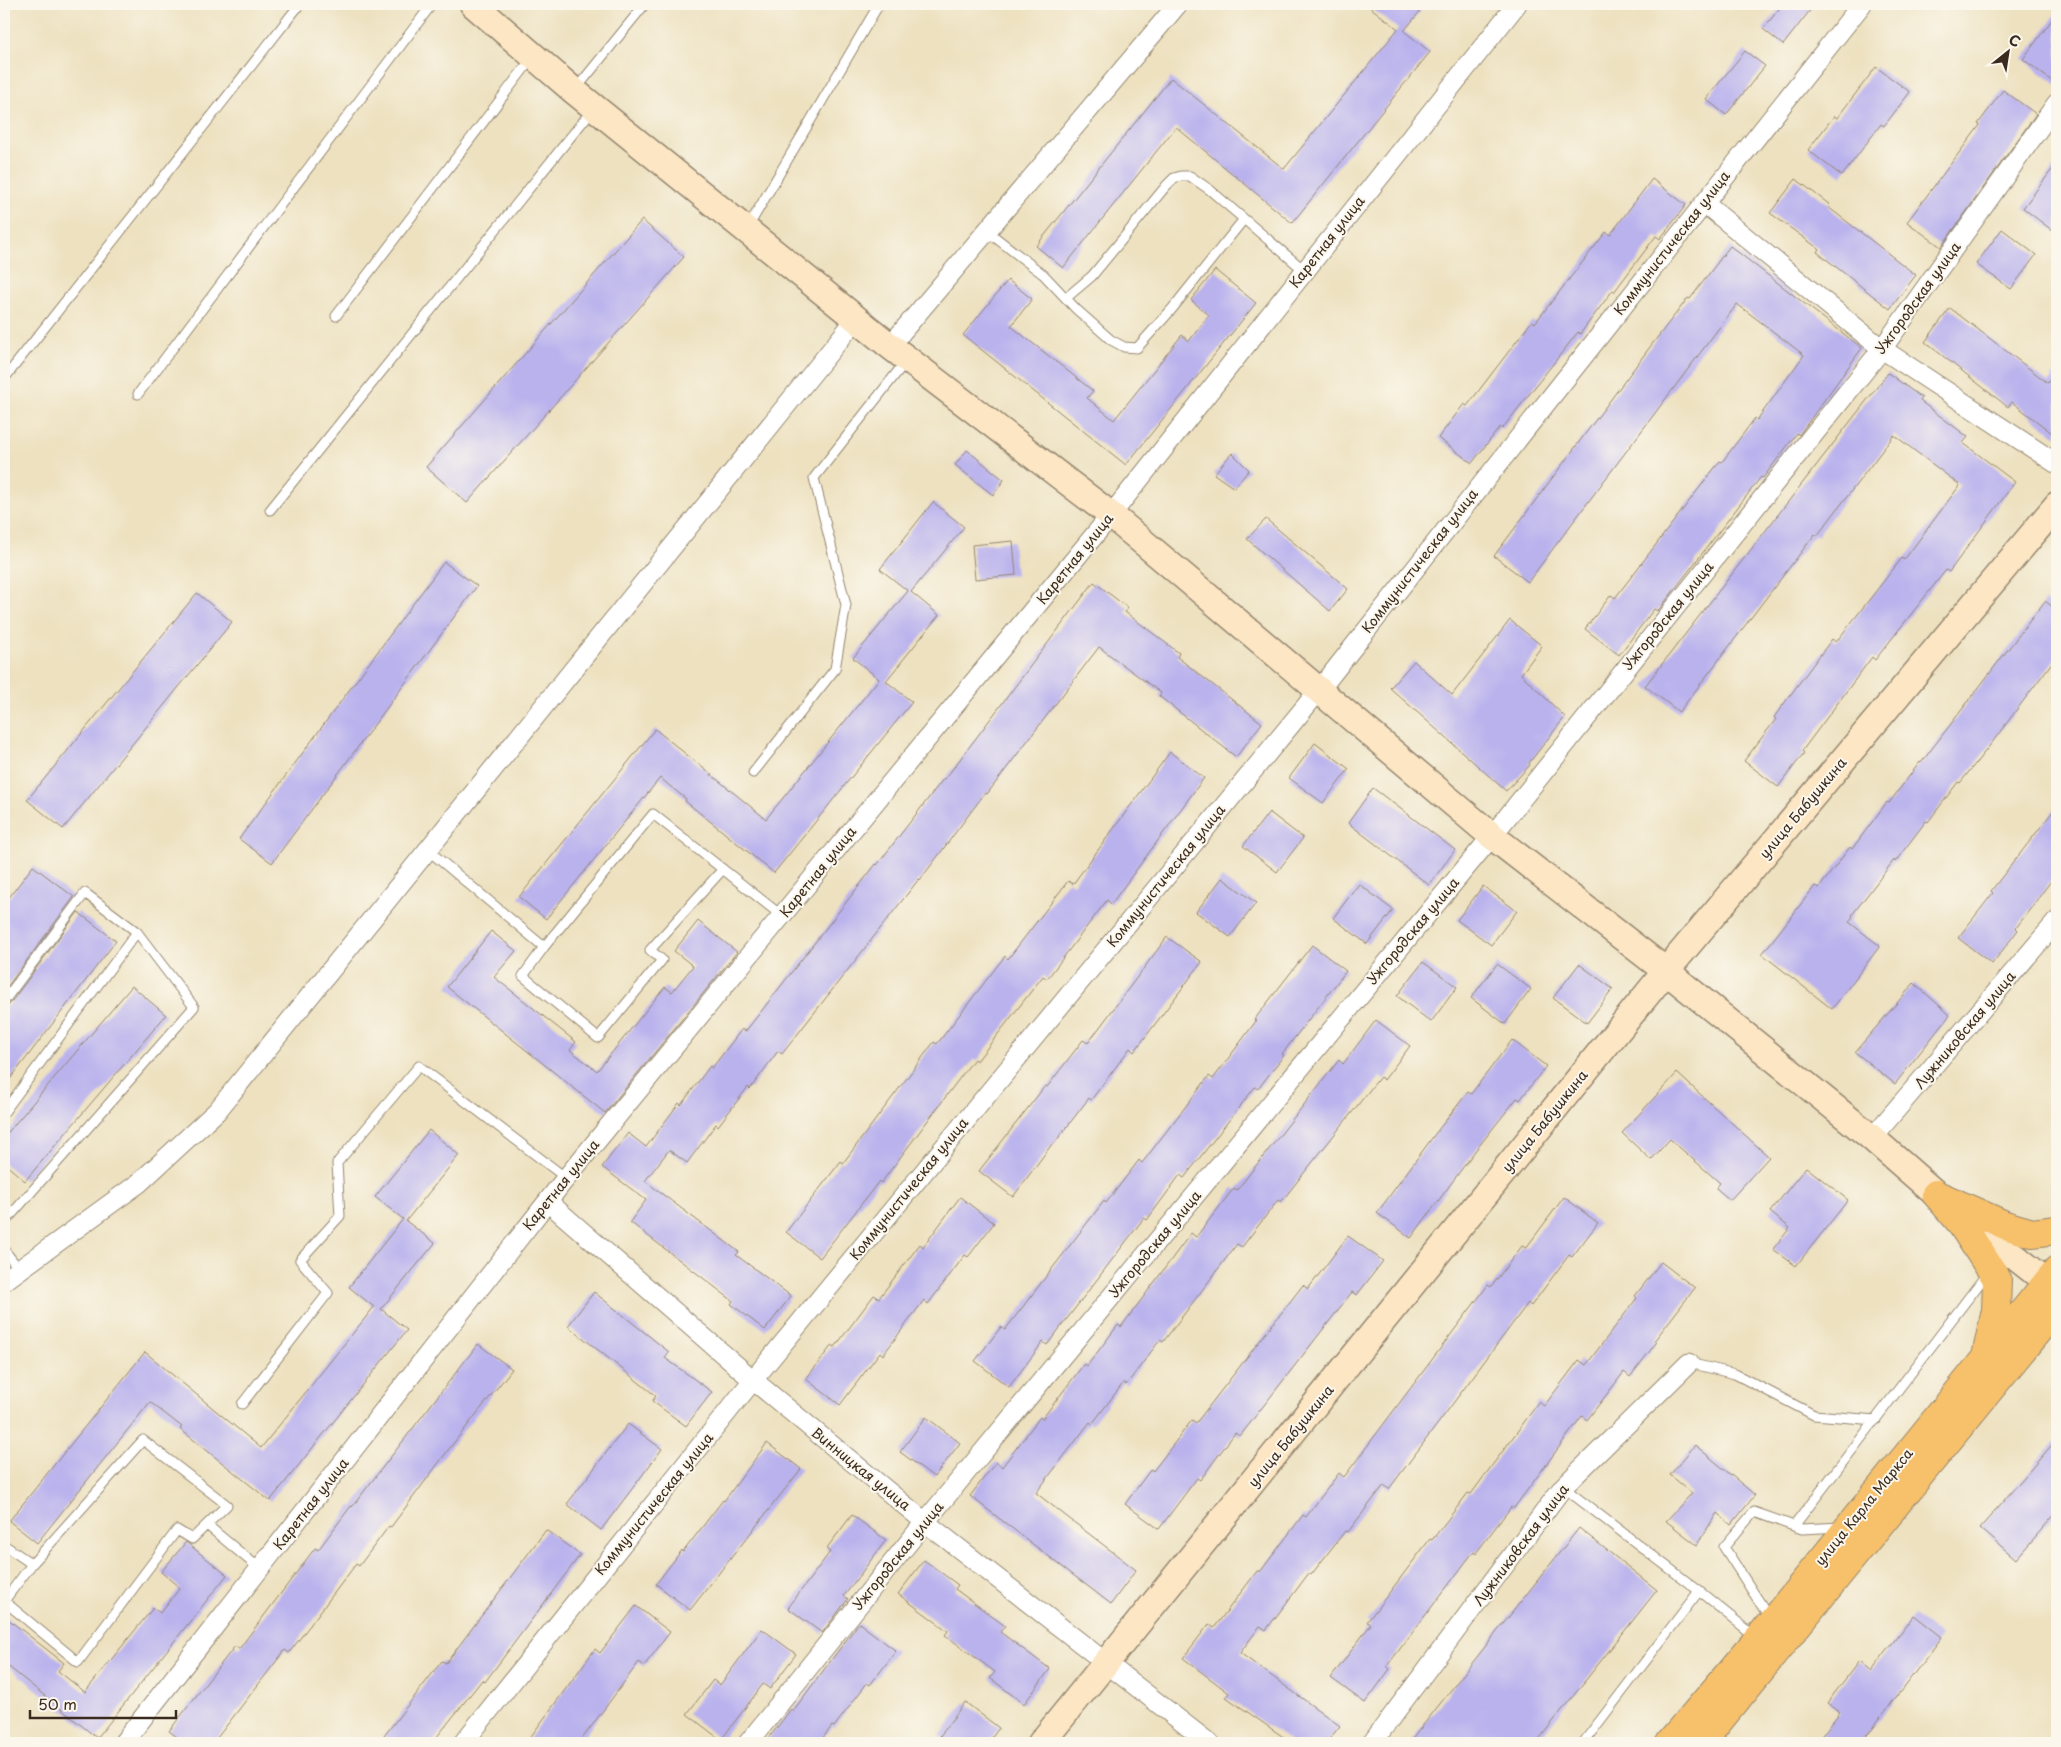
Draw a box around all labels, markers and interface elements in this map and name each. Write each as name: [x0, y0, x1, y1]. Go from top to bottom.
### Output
north arrow: [1984, 28, 2034, 78]
text: С: [2005, 29, 2025, 52]
street label: Коммунистическая улица: [1609, 166, 1735, 319]
street label: Каретная улица: [1284, 191, 1369, 292]
street label: Ужгородская улица: [1870, 237, 1966, 358]
street label: Коммунистическая улица: [1357, 484, 1483, 637]
street label: Каретная улица: [1031, 509, 1118, 609]
street label: Ужгородская улица: [1617, 557, 1718, 675]
street label: улица Бабушкина: [1754, 752, 1851, 863]
street label: Коммунистическая улица: [1101, 800, 1230, 951]
street label: Каретная улица: [774, 822, 861, 922]
street label: Ужгородская улица: [1361, 872, 1464, 989]
street label: Лужниковская улица: [1909, 966, 2020, 1093]
street label: улица Бабушкина: [1497, 1065, 1593, 1176]
street label: Коммунистическая улица: [844, 1113, 973, 1264]
street label: Каретная улица: [517, 1135, 604, 1235]
street label: Ужгородская улица: [1103, 1185, 1206, 1302]
street label: улица Бабушкина: [1243, 1380, 1339, 1491]
street label: Винницкая улица: [807, 1422, 916, 1515]
street label: Коммунистическая улица: [589, 1428, 718, 1579]
street label: улица Карла Маркса: [1810, 1443, 1918, 1570]
street label: Каретная улица: [268, 1453, 353, 1554]
street label: Лужниковская улица: [1468, 1479, 1574, 1610]
street label: Ужгородская улица: [847, 1497, 948, 1615]
scale bar: [30, 1687, 176, 1719]
text: 50 m: [38, 1692, 77, 1715]

